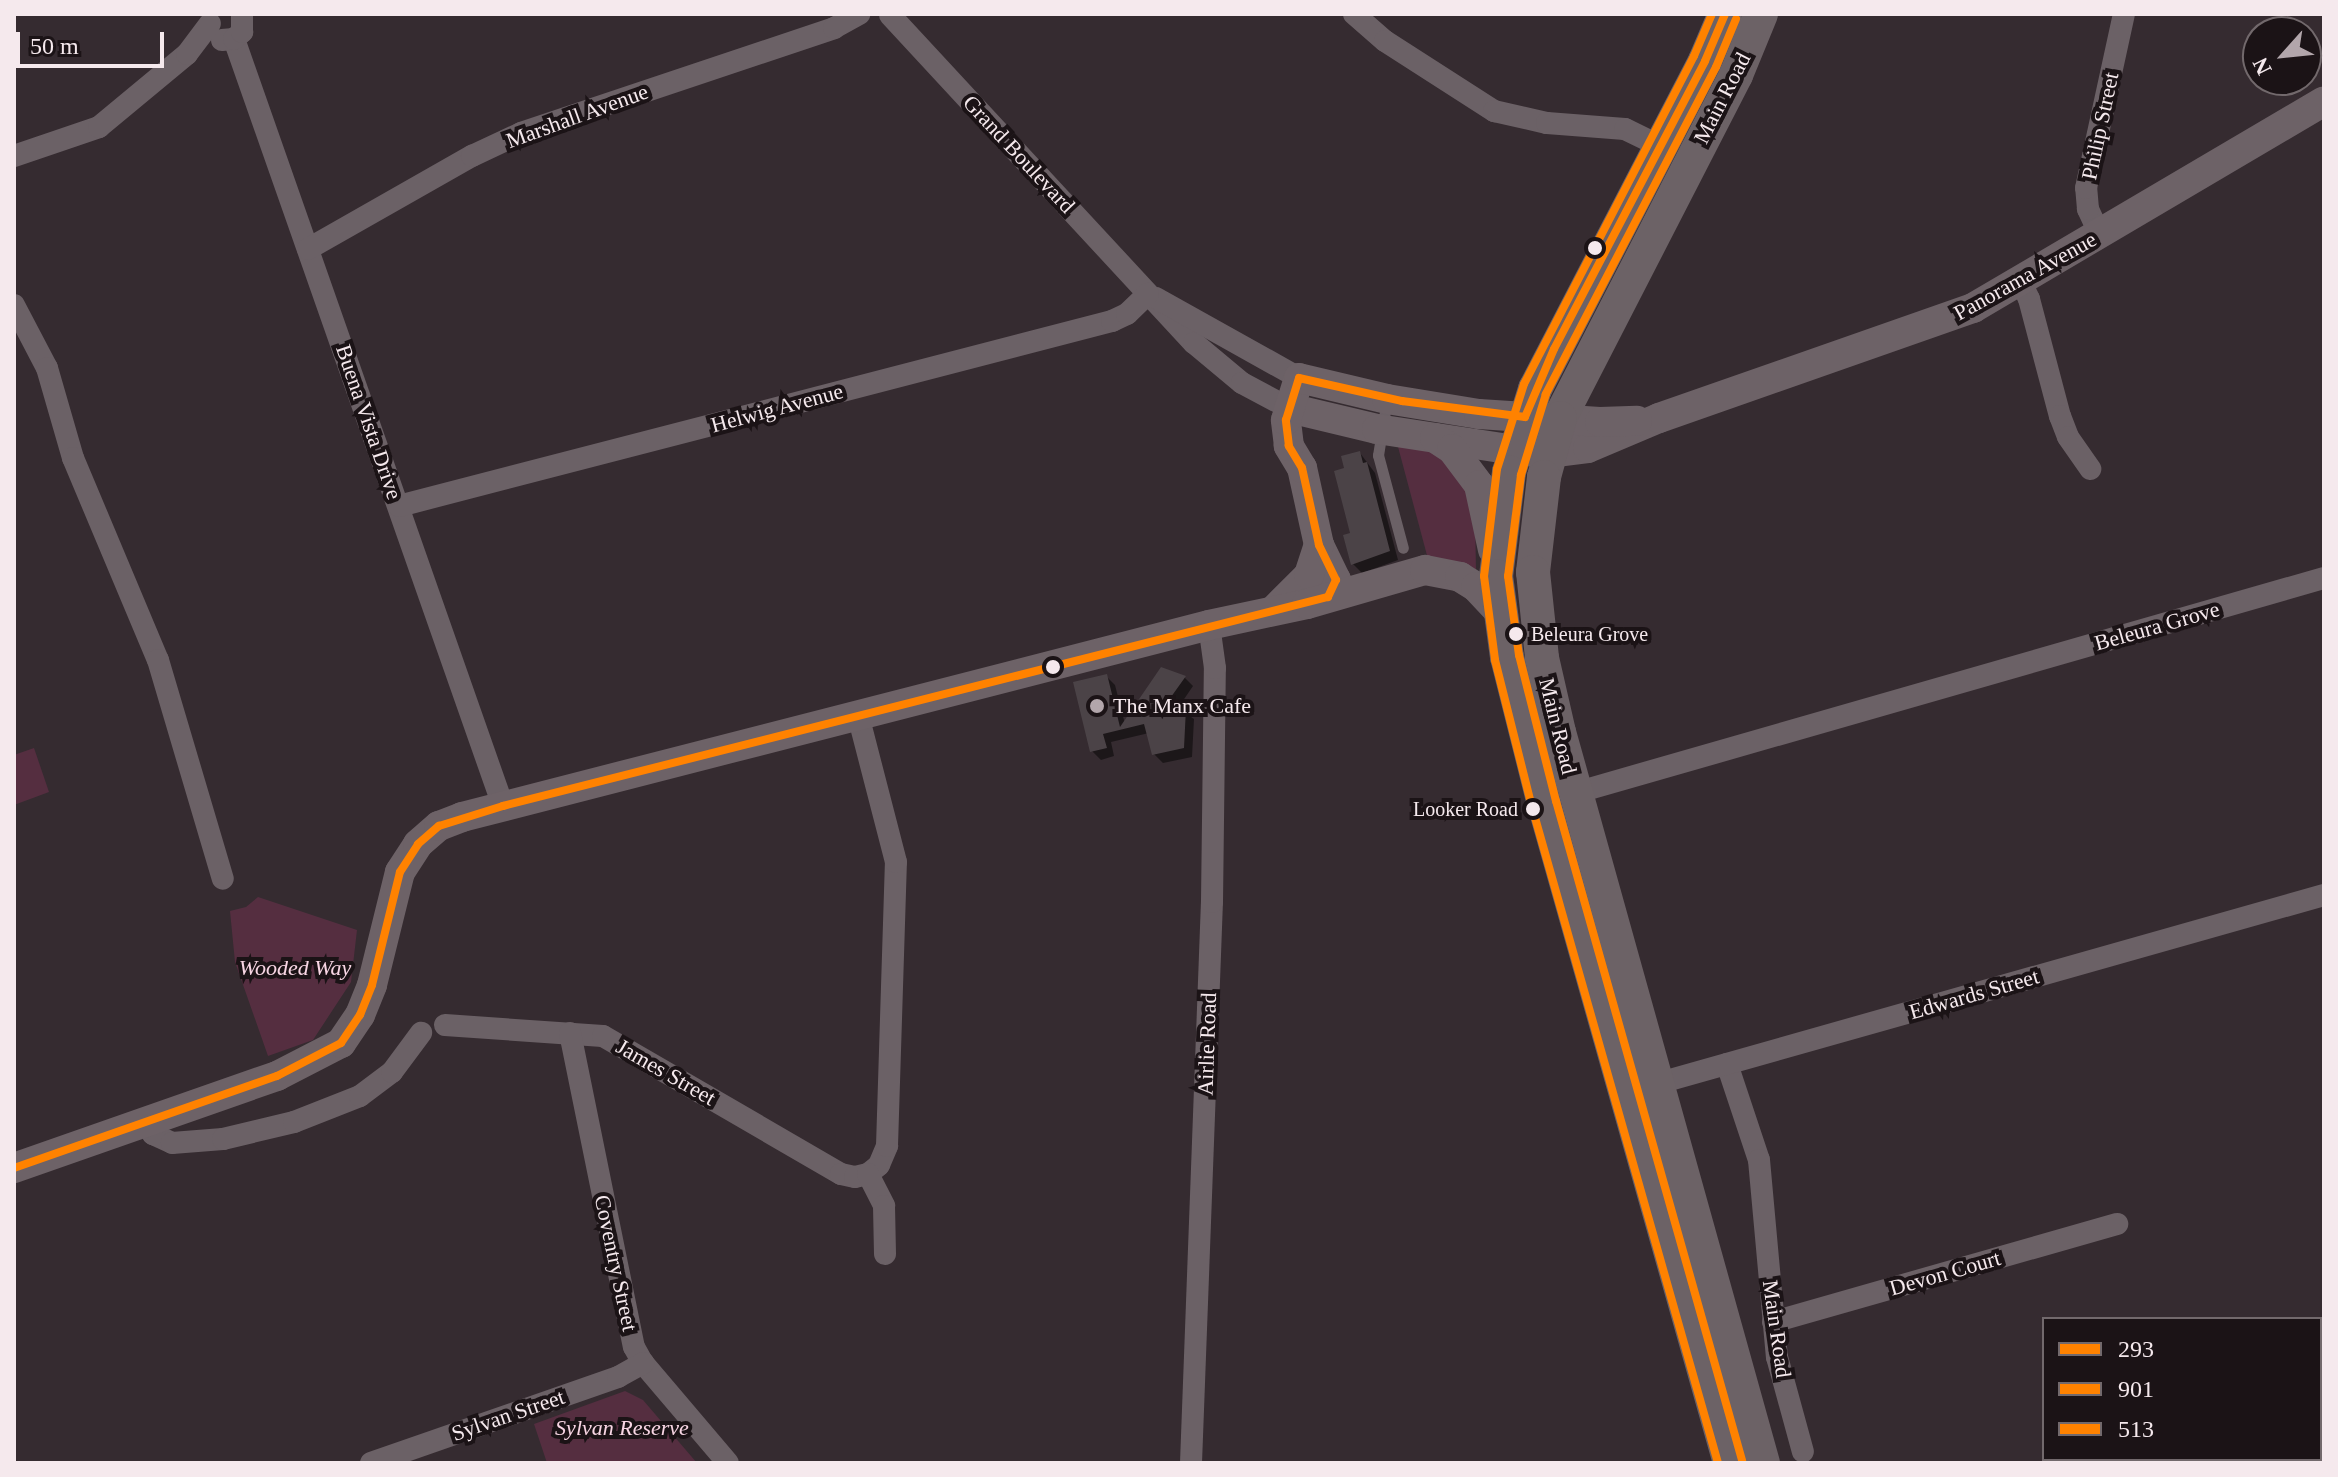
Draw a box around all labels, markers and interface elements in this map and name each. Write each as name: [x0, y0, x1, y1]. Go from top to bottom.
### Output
scale bar: [20, 16, 168, 66]
north arrow: [2242, 16, 2322, 96]
text: 50 m: [30, 33, 79, 59]
street label: Main Road: [1688, 48, 1756, 148]
text: N: [2247, 53, 2277, 79]
street label: Philip Street: [2076, 70, 2124, 182]
street label: Marshall Avenue: [502, 78, 652, 154]
street label: Grand Boulevard: [957, 89, 1081, 219]
street label: Panorama Avenue: [1949, 226, 2101, 326]
unlabelled marker: [1587, 240, 1603, 256]
street label: Buena Vista Drive: [330, 341, 408, 503]
street label: Helwig Avenue: [707, 378, 847, 438]
street label: Beleura Grove: [2091, 596, 2223, 656]
place label: Beleura Grove: [1531, 622, 1648, 646]
marker: Beleura Grove: [1508, 626, 1524, 642]
unlabelled marker: [1045, 659, 1061, 675]
street label: Main Road: [1533, 675, 1583, 777]
place label: The Manx Cafe: [1113, 693, 1251, 719]
marker: The Manx Cafe: [1088, 697, 1106, 715]
place label: Looker Road: [1413, 797, 1518, 821]
marker: Looker Road: [1525, 801, 1541, 817]
park label: Wooded Way: [239, 955, 351, 981]
street label: Edwards Street: [1906, 963, 2042, 1025]
street label: Airlie Road: [1192, 992, 1222, 1096]
street label: James Street: [612, 1033, 720, 1111]
street label: Coventry Street: [589, 1192, 643, 1334]
street label: Devon Court: [1886, 1245, 2004, 1301]
street label: Main Road: [1757, 1278, 1797, 1380]
legend: [2042, 1317, 2322, 1461]
text: 293: [2118, 1336, 2154, 1362]
text: 901: [2118, 1376, 2154, 1402]
street label: Sylvan Street: [448, 1383, 568, 1447]
park label: Sylvan Reserve: [555, 1415, 689, 1441]
text: 513: [2118, 1416, 2154, 1442]

